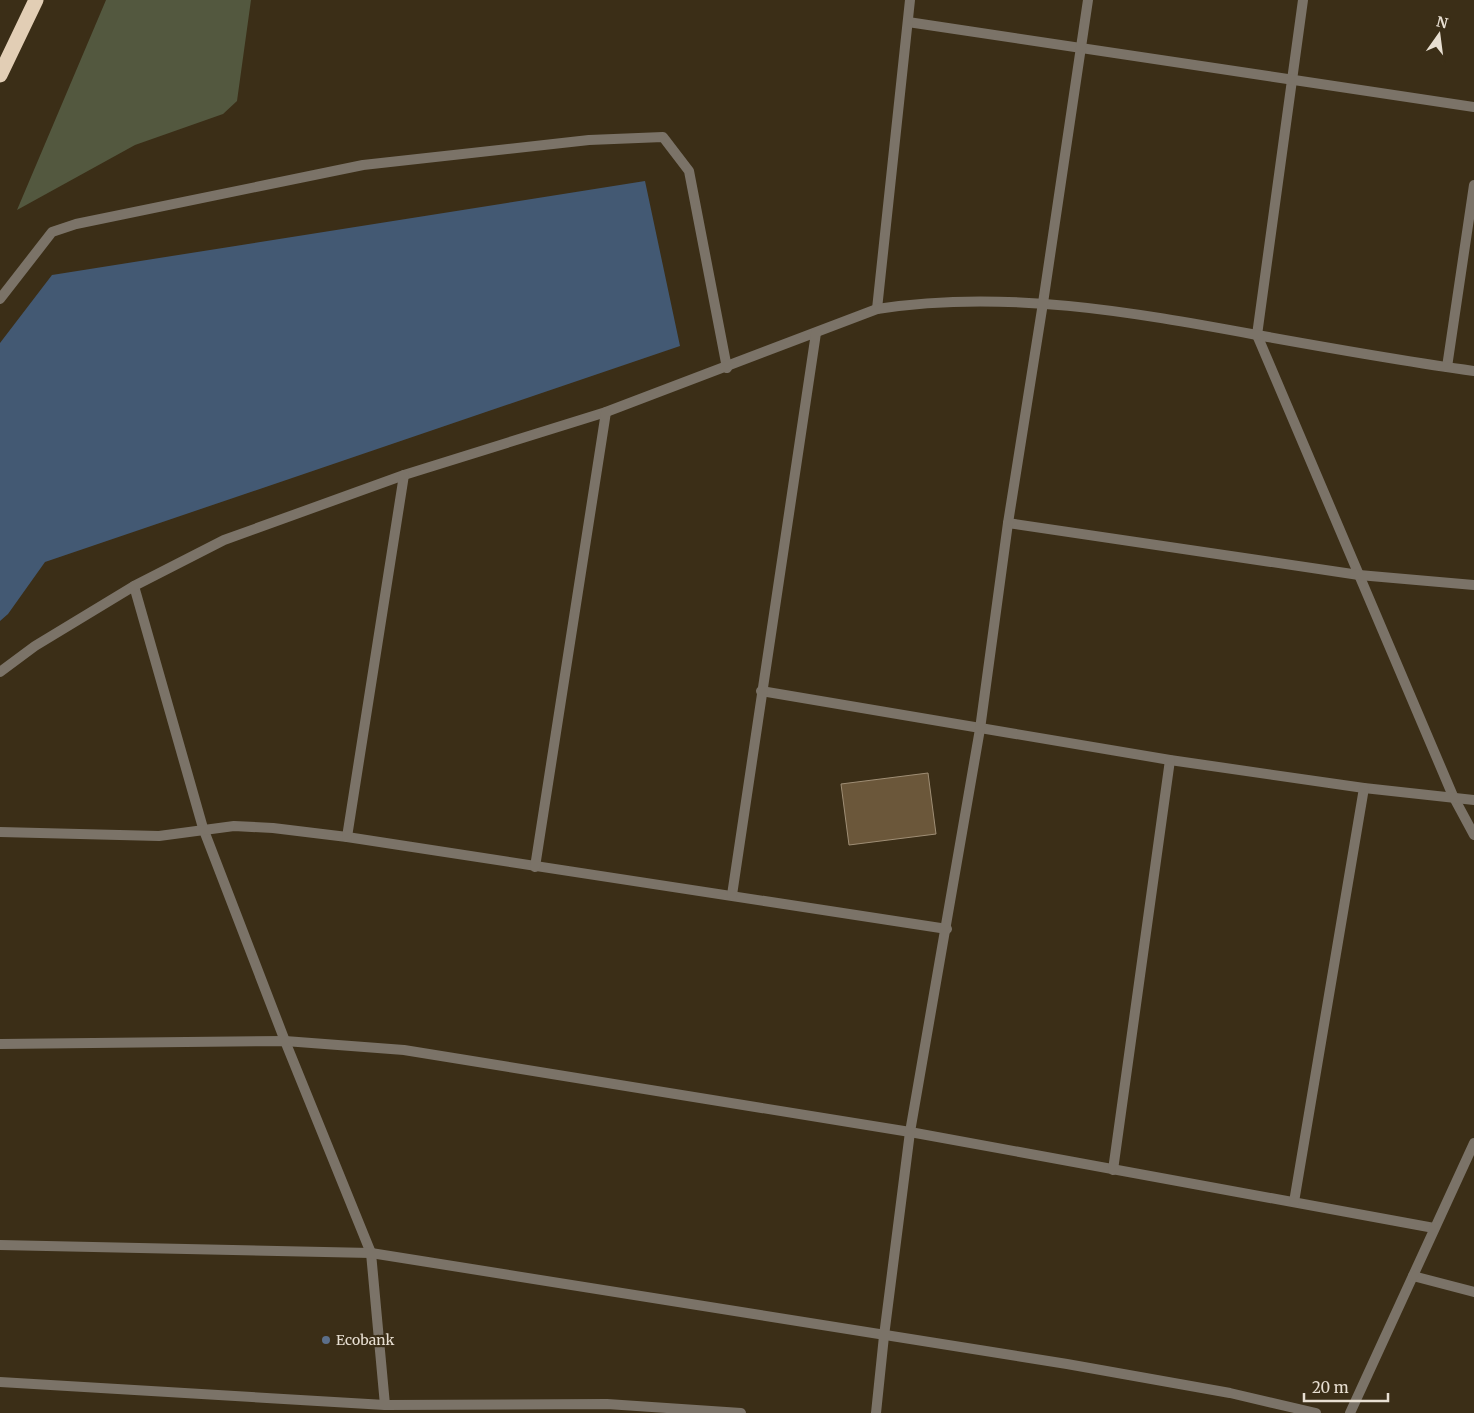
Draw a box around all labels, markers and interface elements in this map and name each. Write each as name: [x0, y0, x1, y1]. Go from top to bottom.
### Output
north arrow: [1414, 10, 1464, 60]
text: N: [1435, 12, 1450, 32]
place label: Ecobank: [336, 1331, 394, 1349]
marker: Ecobank: [320, 1334, 332, 1346]
scale bar: [1304, 1370, 1388, 1402]
text: 20 m: [1312, 1378, 1349, 1397]

